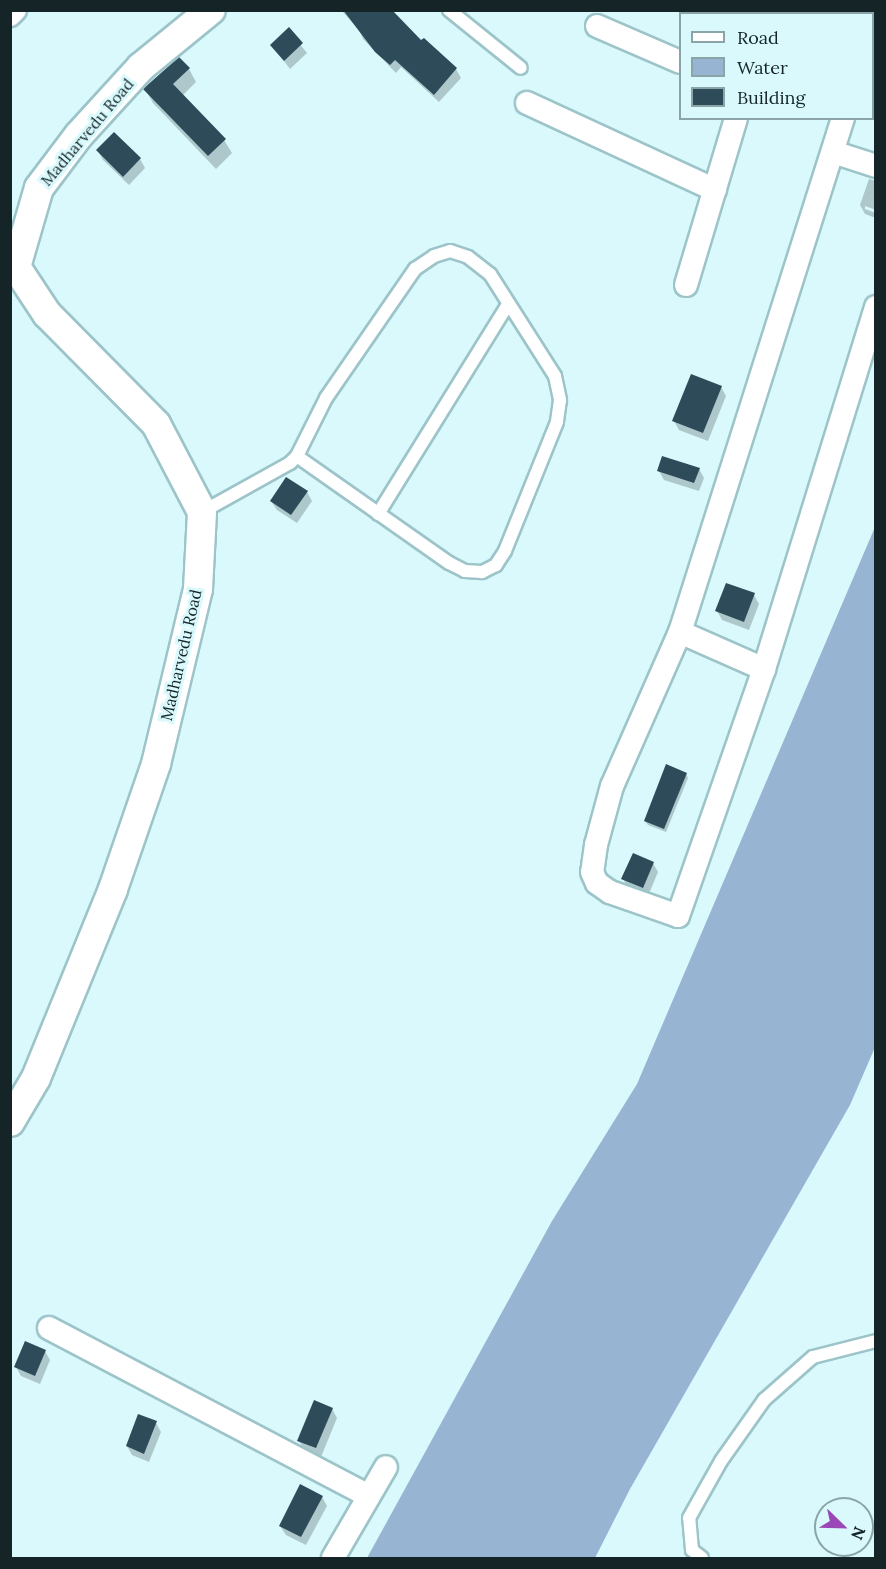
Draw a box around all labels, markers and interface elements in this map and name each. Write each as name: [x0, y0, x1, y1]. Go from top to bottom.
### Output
legend: [679, 12, 874, 120]
text: Road: [737, 26, 779, 49]
text: Water: [737, 56, 788, 79]
street label: Madharvedu Road: [36, 74, 138, 190]
text: Building: [737, 86, 805, 109]
street label: Madharvedu Road: [157, 587, 205, 723]
north arrow: [814, 1497, 874, 1557]
text: N: [847, 1524, 870, 1543]

